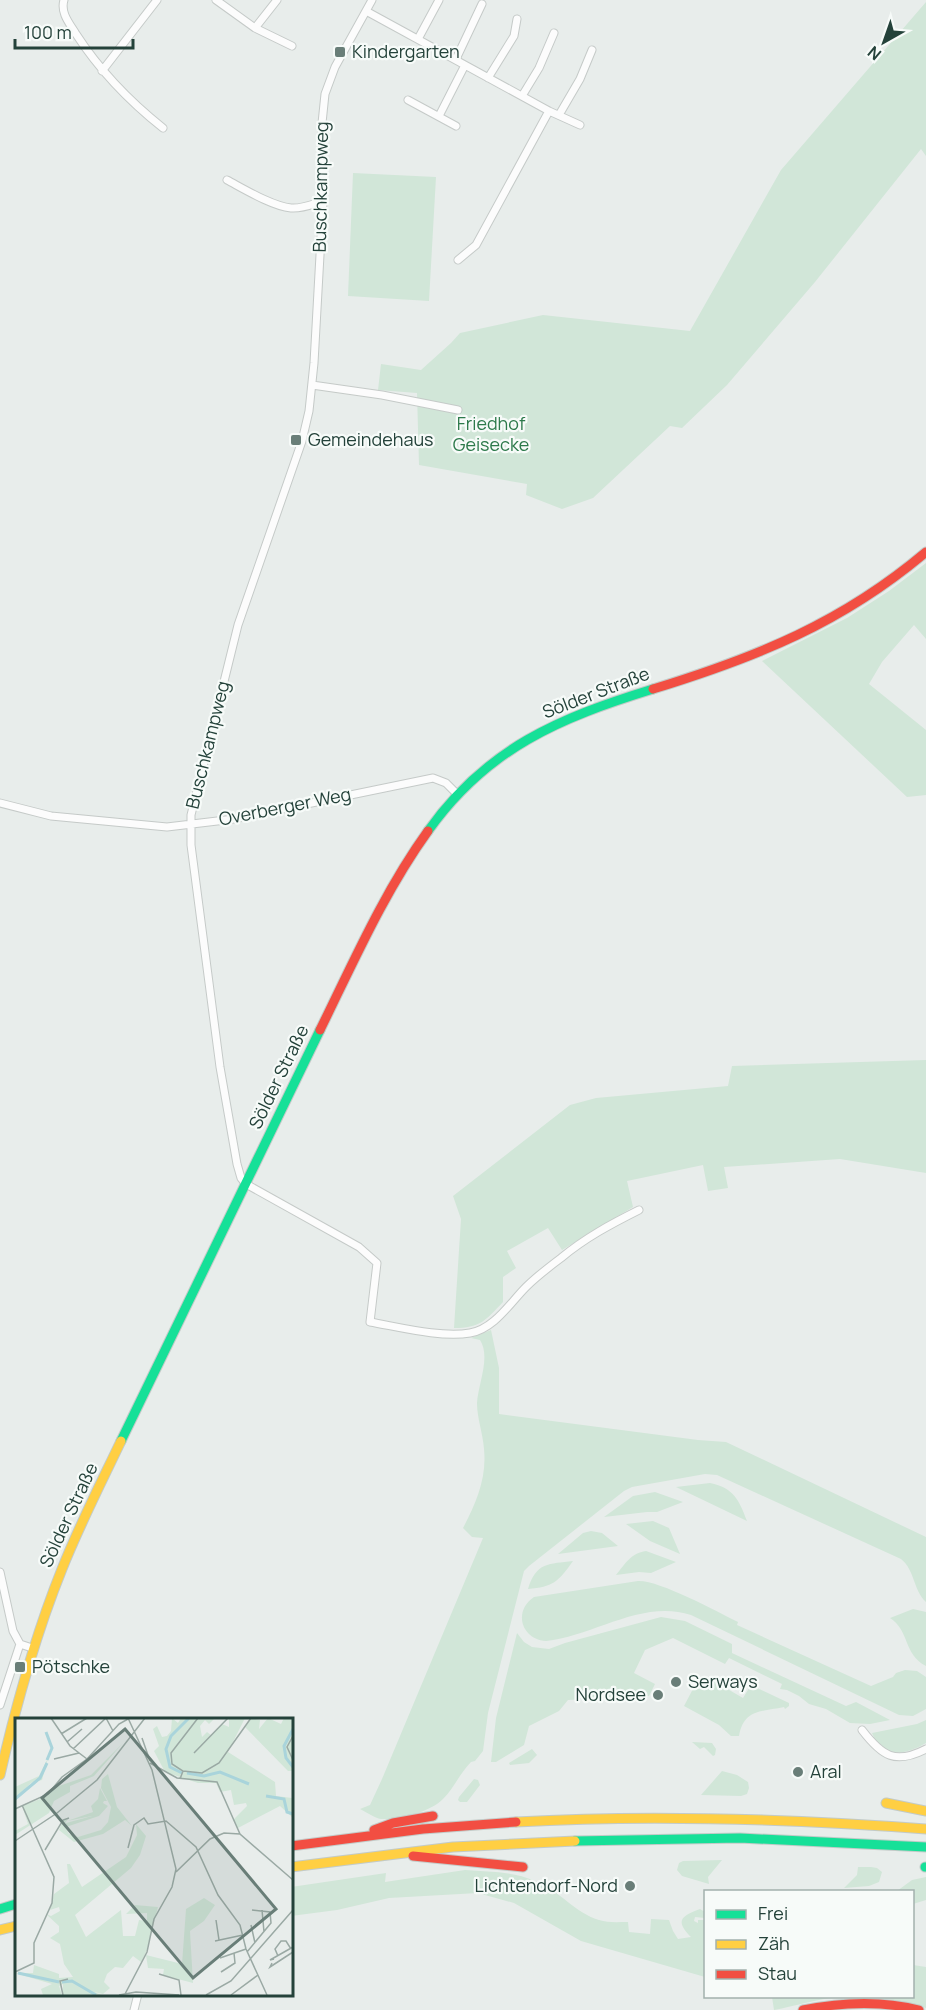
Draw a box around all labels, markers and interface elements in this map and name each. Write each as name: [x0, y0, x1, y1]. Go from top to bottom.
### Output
scale bar: [15, 12, 134, 50]
north arrow: [854, 12, 914, 72]
text: 100 m: [24, 20, 72, 44]
place label: Kindergarten: [352, 39, 460, 63]
text: N: [863, 41, 886, 66]
marker: Kindergarten: [333, 45, 347, 59]
street label: Buschkampweg: [307, 121, 333, 253]
park label: Friedhof Geisecke: [453, 411, 529, 456]
place label: Gemeindehaus: [308, 427, 434, 451]
marker: Gemeindehaus: [289, 433, 303, 447]
street label: Sölder Straße: [539, 661, 653, 724]
street label: Buschkampweg: [180, 678, 235, 811]
street label: Overberger Weg: [217, 781, 353, 831]
street label: Sölder Straße: [243, 1021, 314, 1133]
street label: Sölder Straße: [33, 1458, 103, 1571]
place label: Pötschke: [32, 1654, 110, 1678]
marker: Pötschke: [13, 1660, 27, 1674]
place label: Serways: [688, 1669, 758, 1693]
marker: Serways: [669, 1675, 683, 1689]
place label: Nordsee: [576, 1682, 646, 1706]
marker: Nordsee: [651, 1688, 665, 1702]
inset map: [15, 1718, 292, 1995]
place label: Aral: [810, 1759, 842, 1783]
marker: Aral: [791, 1765, 805, 1779]
place label: Lichtendorf-Nord: [475, 1873, 618, 1897]
marker: Lichtendorf-Nord: [623, 1879, 637, 1893]
legend: [704, 1890, 914, 1998]
text: Frei: [758, 1901, 788, 1925]
text: Zäh: [758, 1931, 790, 1955]
text: Stau: [758, 1961, 797, 1985]

